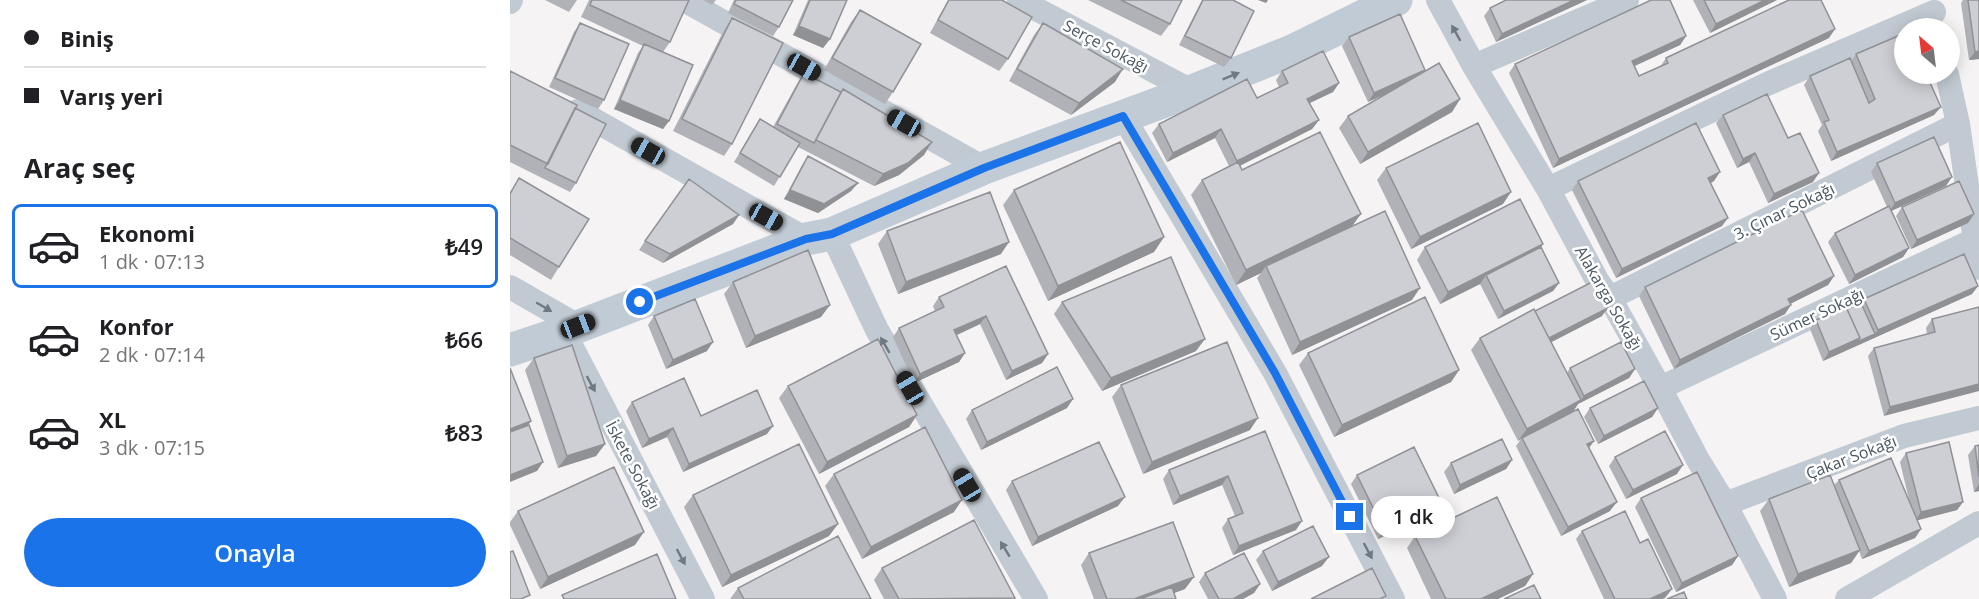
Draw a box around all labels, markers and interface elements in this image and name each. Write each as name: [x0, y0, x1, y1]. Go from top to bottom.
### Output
street label: Serçe Sokağı: [1060, 14, 1152, 78]
north arrow: [1894, 18, 1960, 84]
map controls: [1894, 18, 1960, 84]
text: Biniş: [60, 23, 114, 53]
one-way arrow: [1451, 24, 1461, 41]
car: [784, 50, 824, 84]
one-way arrow: [1222, 70, 1240, 80]
text: Varış yeri: [60, 81, 163, 111]
car: [884, 106, 924, 140]
car: [628, 134, 668, 168]
text: Araç seç: [24, 149, 135, 186]
street label: 3. Çınar Sokağı: [1730, 177, 1838, 245]
car: [746, 200, 786, 234]
text: Ekonomi: [99, 218, 195, 248]
icon: car: [27, 219, 81, 273]
text: ₺49: [445, 231, 483, 261]
street label: Alakarga Sokağı: [1570, 242, 1648, 354]
text: 1 dk · 07:13: [99, 248, 205, 275]
street label: Sümer Sokağı: [1766, 283, 1868, 345]
route start: [626, 288, 653, 315]
one-way arrow: [536, 302, 553, 312]
text: Konfor: [99, 311, 174, 341]
car: [558, 311, 598, 341]
icon: car: [27, 312, 81, 366]
text: ₺66: [445, 324, 483, 354]
one-way arrow: [880, 336, 890, 353]
text: 2 dk · 07:14: [99, 341, 205, 368]
car: [893, 368, 927, 408]
one-way arrow: [586, 375, 595, 392]
text: XL: [99, 404, 126, 434]
icon: car: [27, 405, 81, 459]
text: ₺83: [445, 417, 483, 447]
street label: İskete Sokağı: [601, 417, 665, 513]
street label: Çakar Sokağı: [1803, 430, 1899, 484]
text: 3 dk · 07:15: [99, 434, 205, 461]
car: [950, 465, 984, 505]
callout: 1 dk: [1371, 496, 1455, 538]
route end: [1336, 503, 1363, 530]
text: 1 dk: [1393, 503, 1433, 530]
button: Onayla: [24, 518, 486, 587]
one-way arrow: [1000, 541, 1011, 557]
one-way arrow: [1363, 543, 1373, 560]
one-way arrow: [676, 548, 685, 565]

